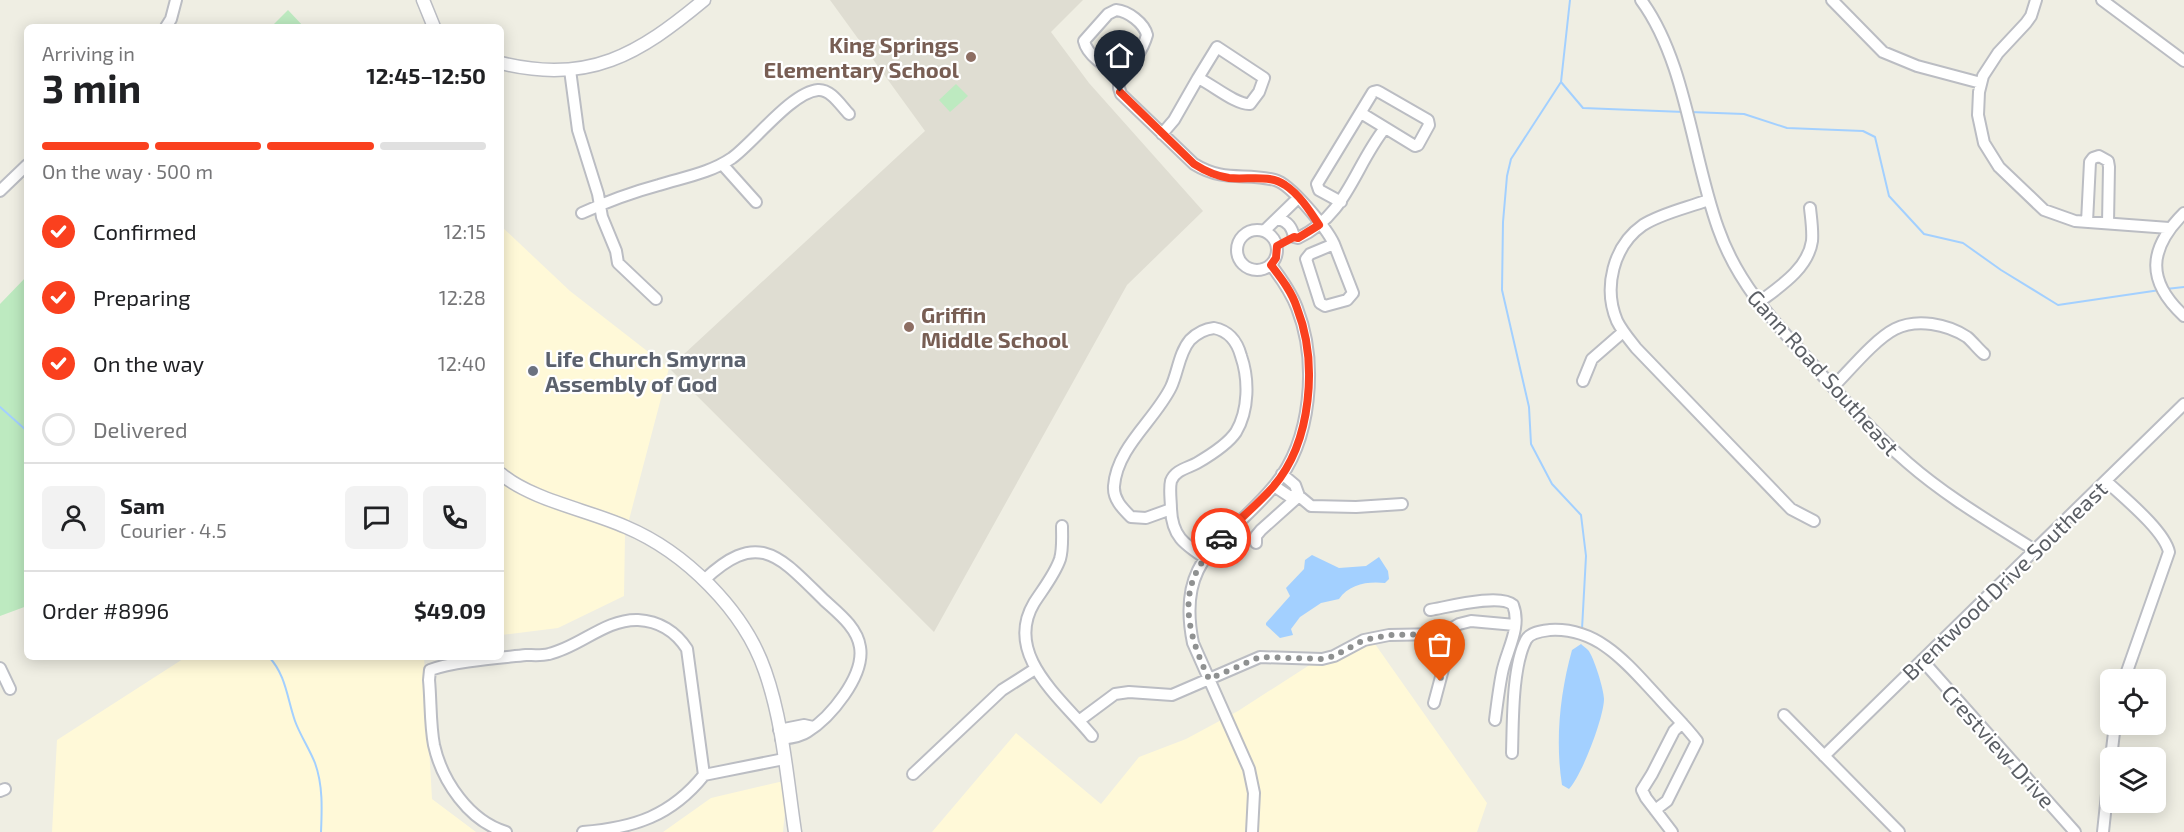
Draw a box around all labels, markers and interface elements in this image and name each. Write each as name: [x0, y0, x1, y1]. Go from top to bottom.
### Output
pin: [1094, 30, 1145, 92]
place label: King Springs Elementary School: [763, 31, 960, 83]
icon: home: [1103, 39, 1136, 72]
text: Arriving in: [42, 41, 135, 65]
marker: King Springs Elementary School: [964, 50, 978, 64]
text: 12:45–12:50: [366, 62, 486, 88]
text: 3 min: [42, 64, 141, 111]
text: On the way · 500 m: [42, 159, 213, 183]
icon: check: [42, 215, 75, 248]
text: Confirmed: [93, 218, 197, 244]
text: 12:15: [443, 219, 486, 243]
icon: check: [42, 281, 75, 314]
text: Preparing: [93, 284, 191, 310]
street label: Gann Road Southeast: [1743, 284, 1905, 460]
text: 12:28: [439, 285, 486, 309]
place label: Griffin Middle School: [921, 301, 1069, 352]
marker: Griffin Middle School: [902, 320, 916, 334]
place label: Life Church Smyrna Assembly of God: [545, 345, 746, 397]
icon: check: [42, 347, 75, 380]
text: On the way: [93, 350, 204, 376]
text: 12:40: [438, 351, 486, 375]
marker: Life Church Smyrna Assembly of God: [526, 364, 540, 378]
text: Delivered: [93, 416, 188, 442]
street label: Brentwood Drive Southeast: [1896, 475, 2112, 685]
button: person: [42, 486, 105, 549]
button: chat: [345, 486, 408, 549]
button: phone: [423, 486, 486, 549]
text: Sam: [120, 492, 165, 518]
courier: [1191, 508, 1251, 568]
text: Courier · 4.5: [120, 518, 227, 542]
icon: car: [1205, 522, 1238, 555]
text: Order #8996: [42, 597, 169, 623]
text: $49.09: [414, 597, 486, 623]
pin: [1414, 619, 1465, 681]
icon: bag: [1423, 628, 1456, 661]
map controls: [2100, 669, 2166, 813]
button: locate: [2100, 669, 2166, 735]
street label: Crestview Drive: [1937, 679, 2061, 813]
button: layers: [2100, 747, 2166, 813]

